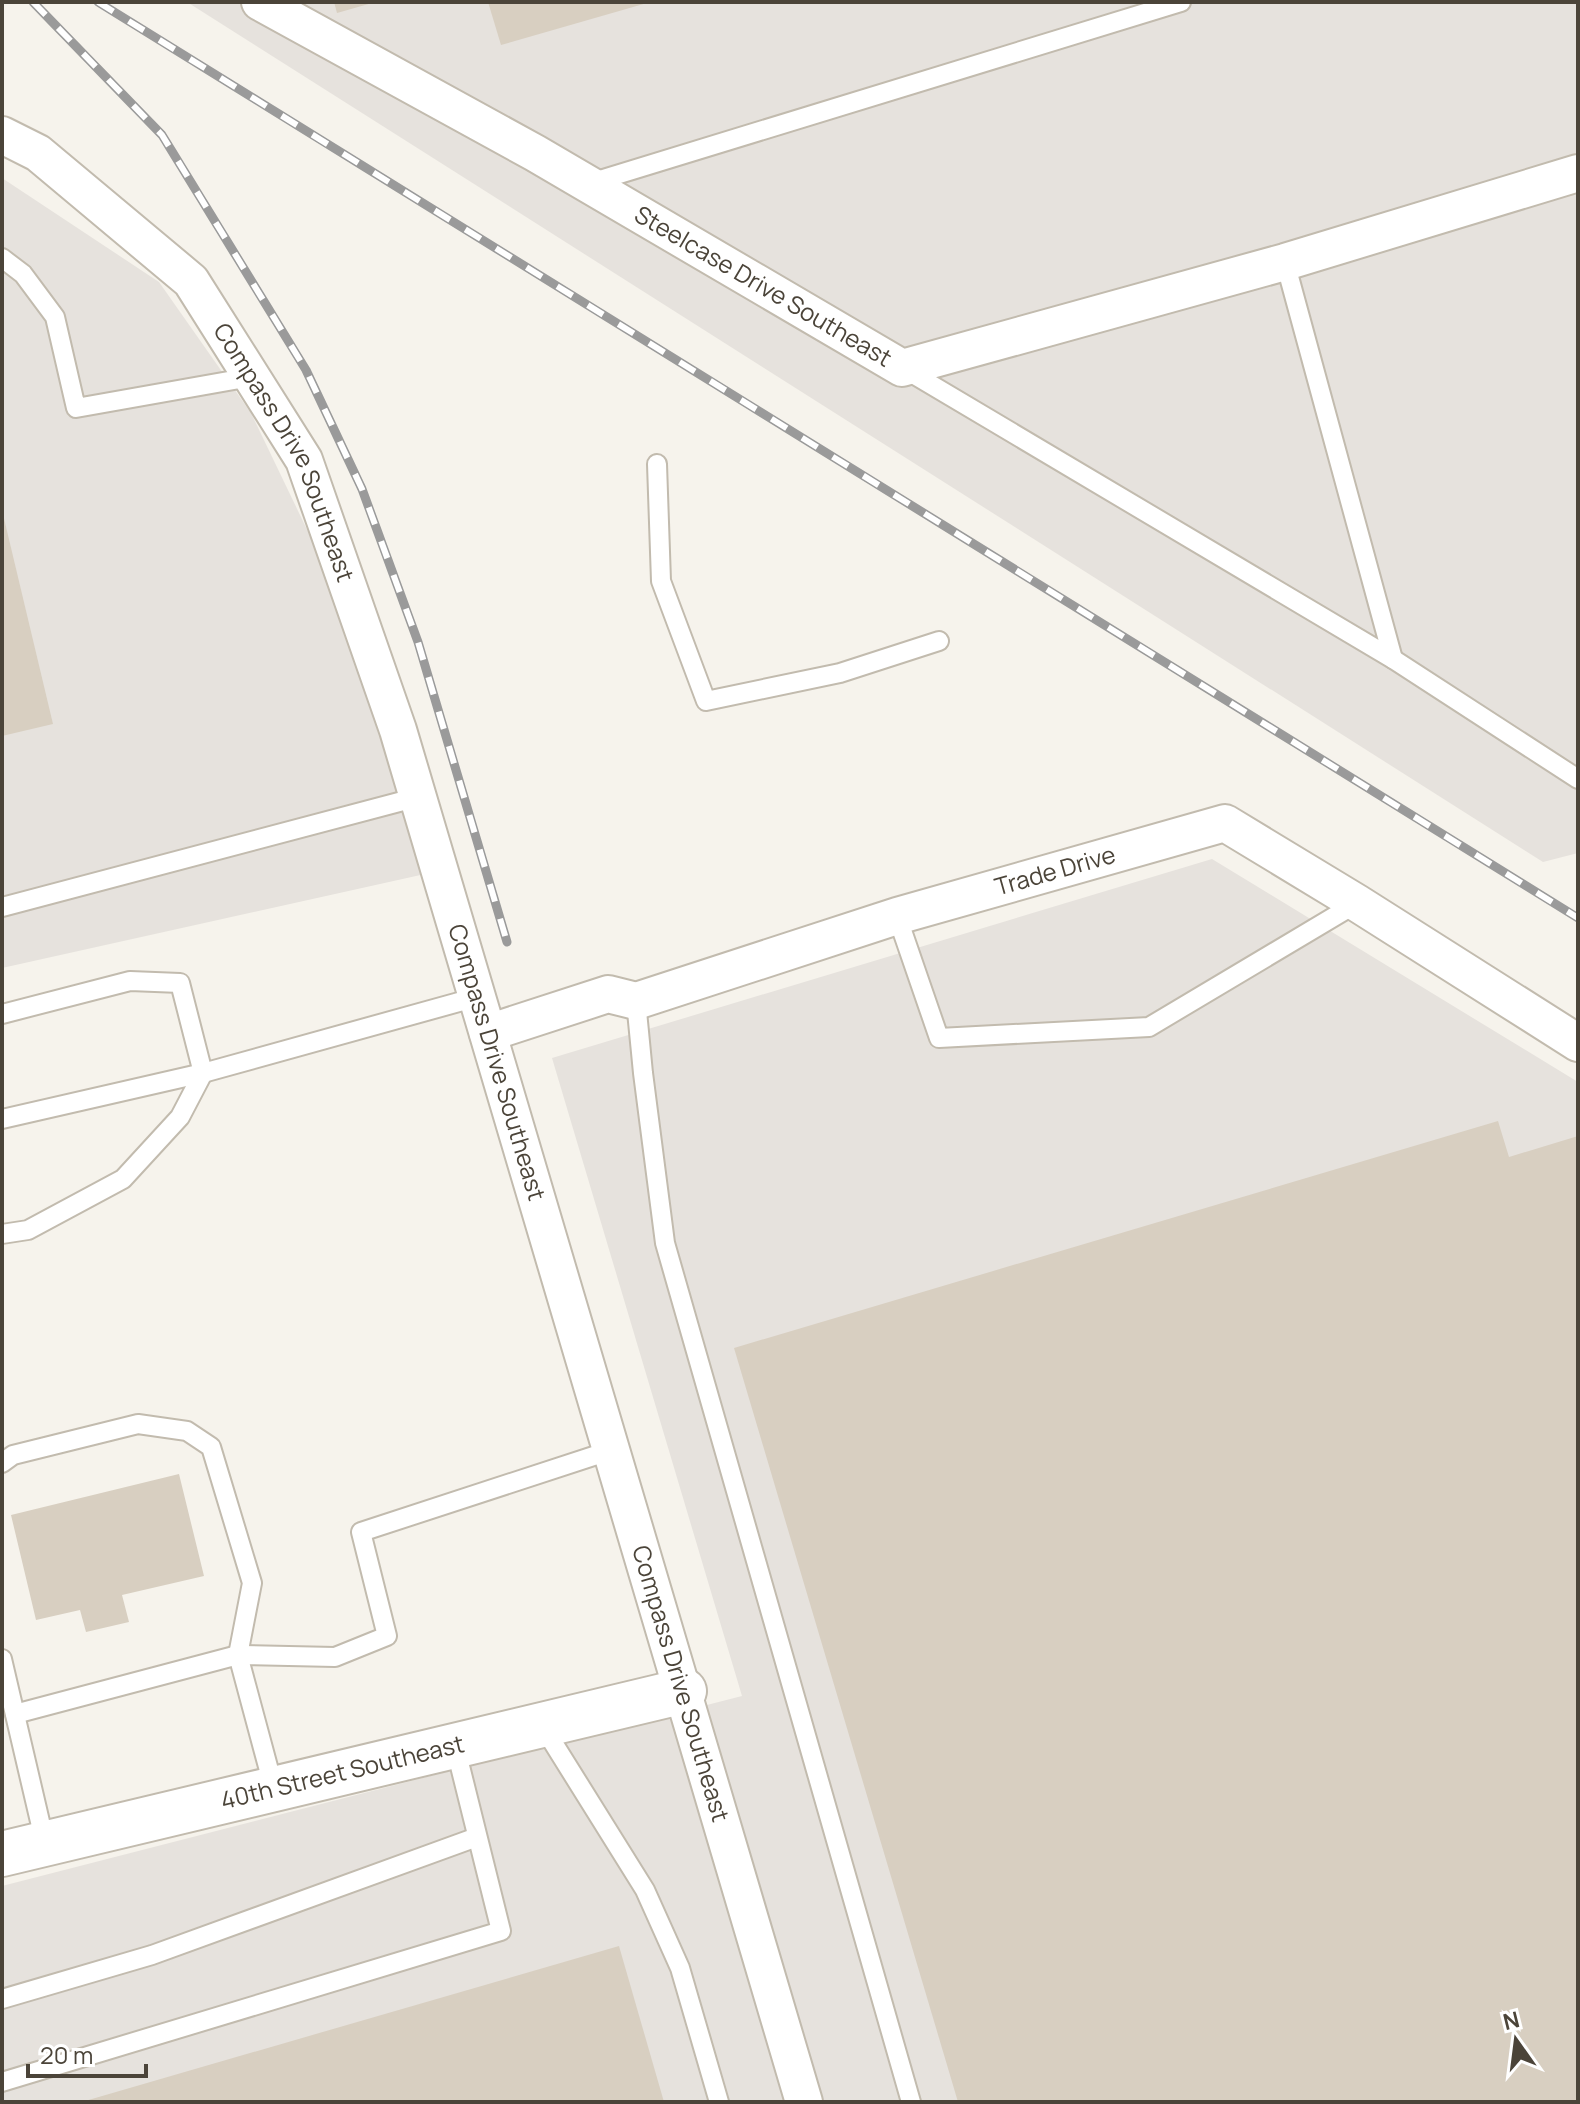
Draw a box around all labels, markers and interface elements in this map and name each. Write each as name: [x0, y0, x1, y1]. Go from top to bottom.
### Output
street label: Steelcase Drive Southeast: [629, 197, 899, 374]
street label: Compass Drive Southeast: [207, 316, 363, 586]
street label: Trade Drive: [991, 837, 1119, 902]
street label: Compass Drive Southeast: [441, 920, 554, 1204]
street label: Compass Drive Southeast: [625, 1541, 738, 1826]
street label: 40th Street Southeast: [217, 1726, 467, 1816]
north arrow: [1476, 2000, 1556, 2080]
text: N: [1500, 2004, 1522, 2037]
scale bar: [28, 2028, 146, 2078]
text: 20 m: [40, 2038, 93, 2071]

